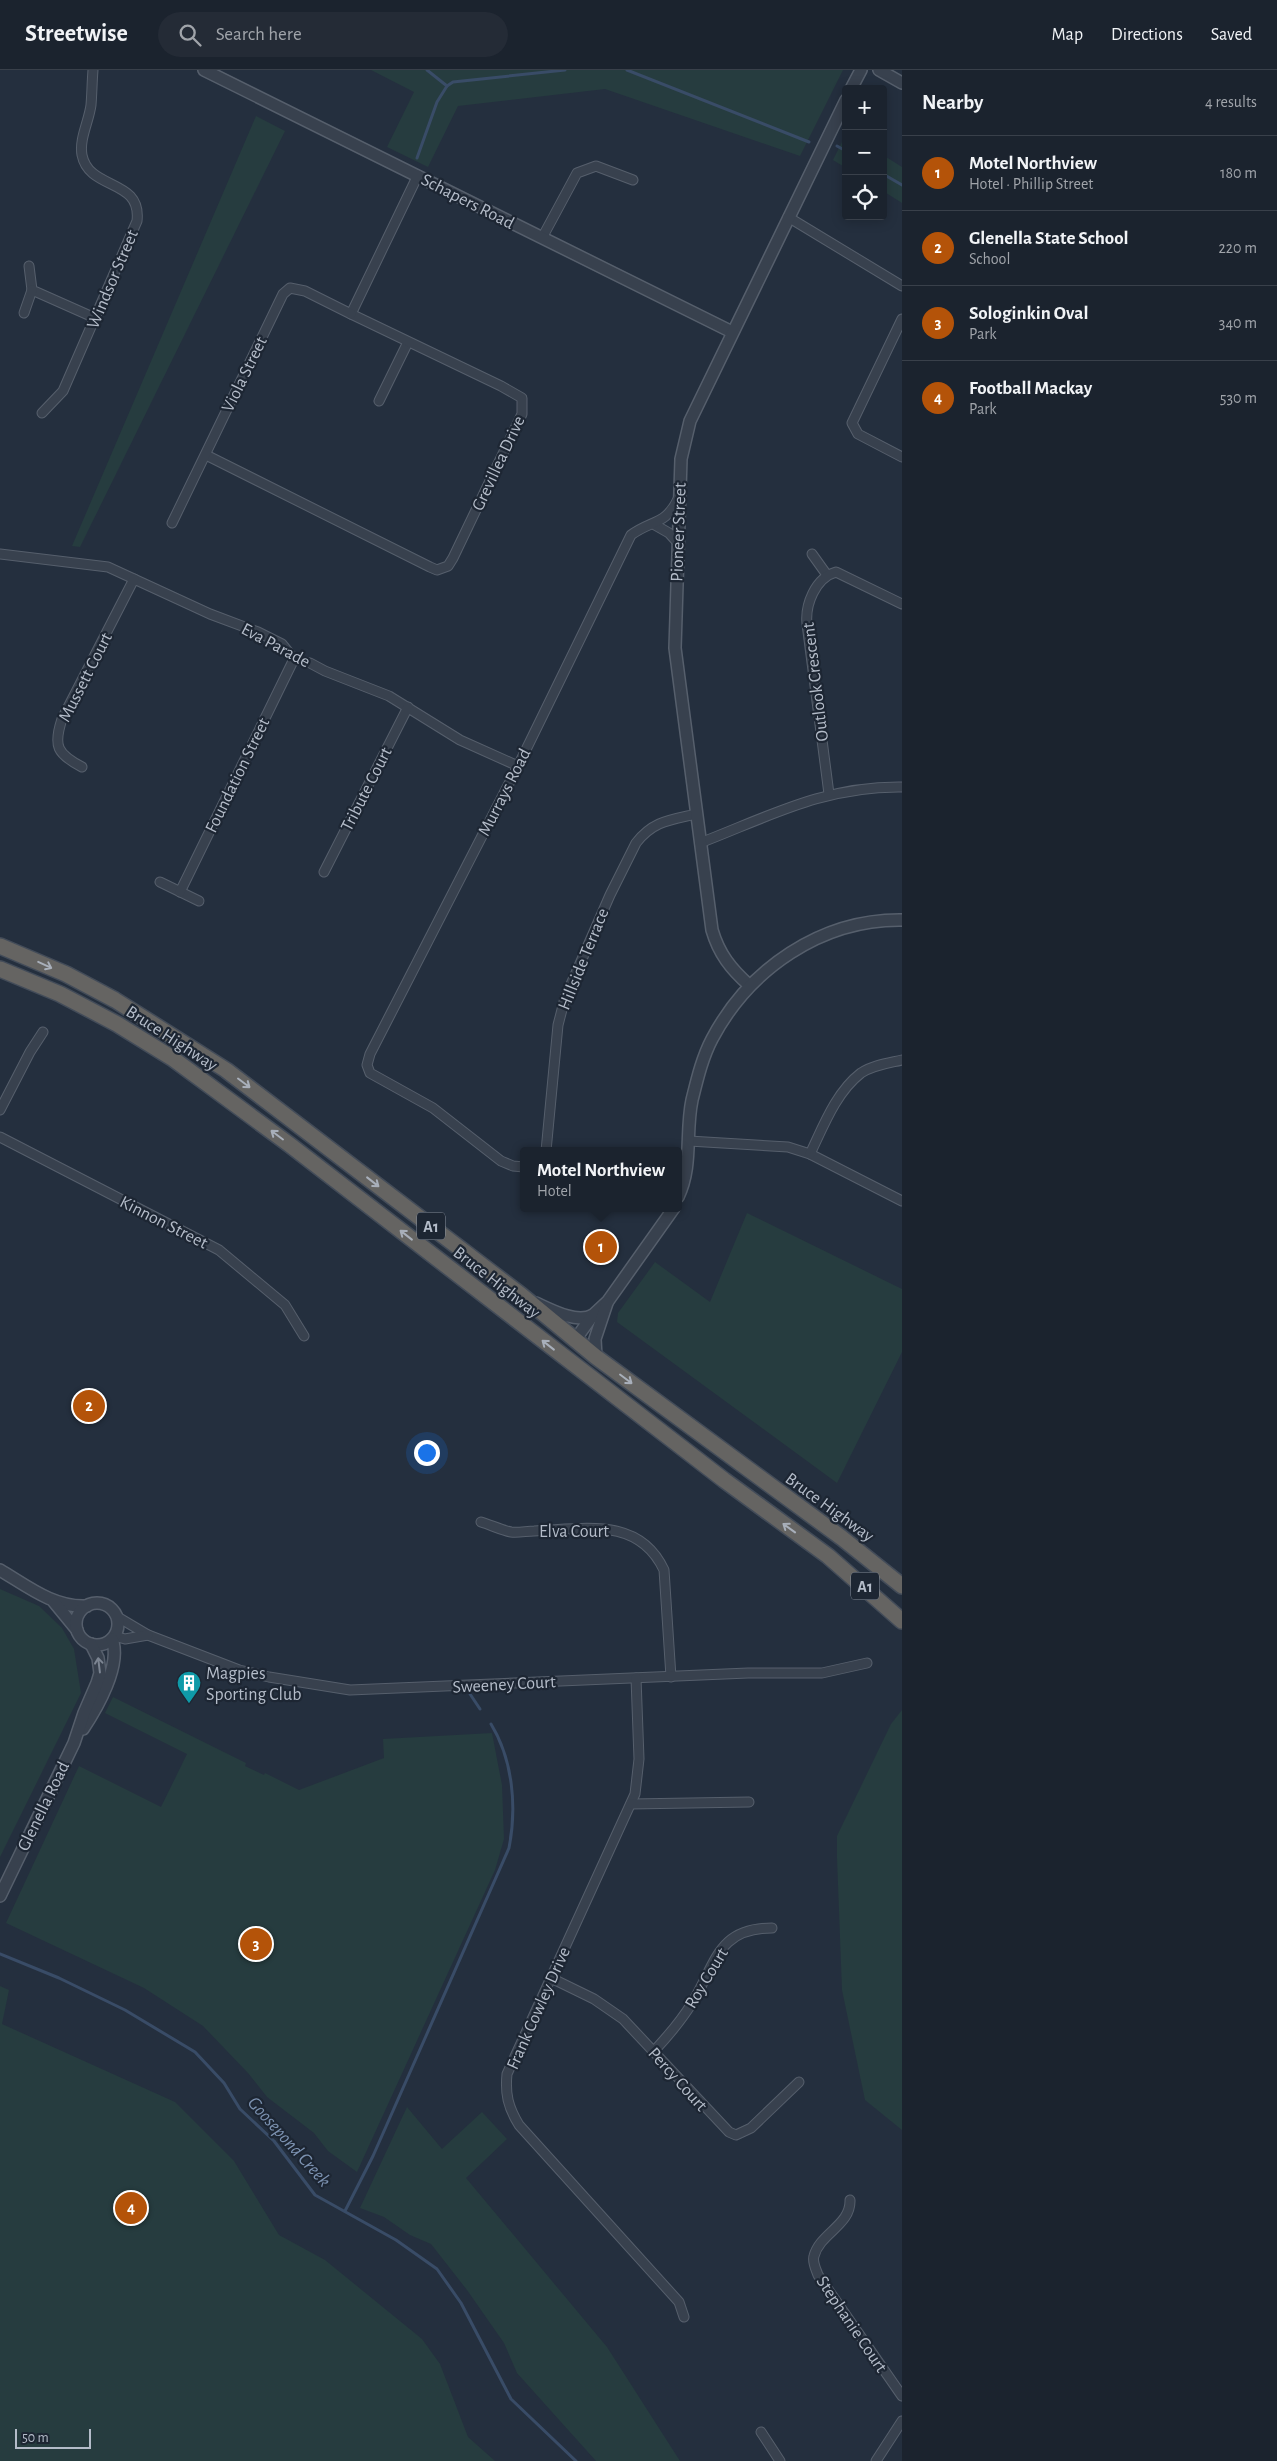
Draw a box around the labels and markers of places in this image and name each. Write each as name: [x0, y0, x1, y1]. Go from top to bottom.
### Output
pin: 1: [585, 1228, 617, 1266]
pin: 2: [73, 1387, 105, 1425]
place label: Magpies Sporting Club: [206, 1665, 302, 1704]
building icon: Magpies Sporting Club: [176, 1670, 202, 1704]
pin: 3: [240, 1925, 272, 1963]
pin: 4: [115, 2189, 147, 2227]

